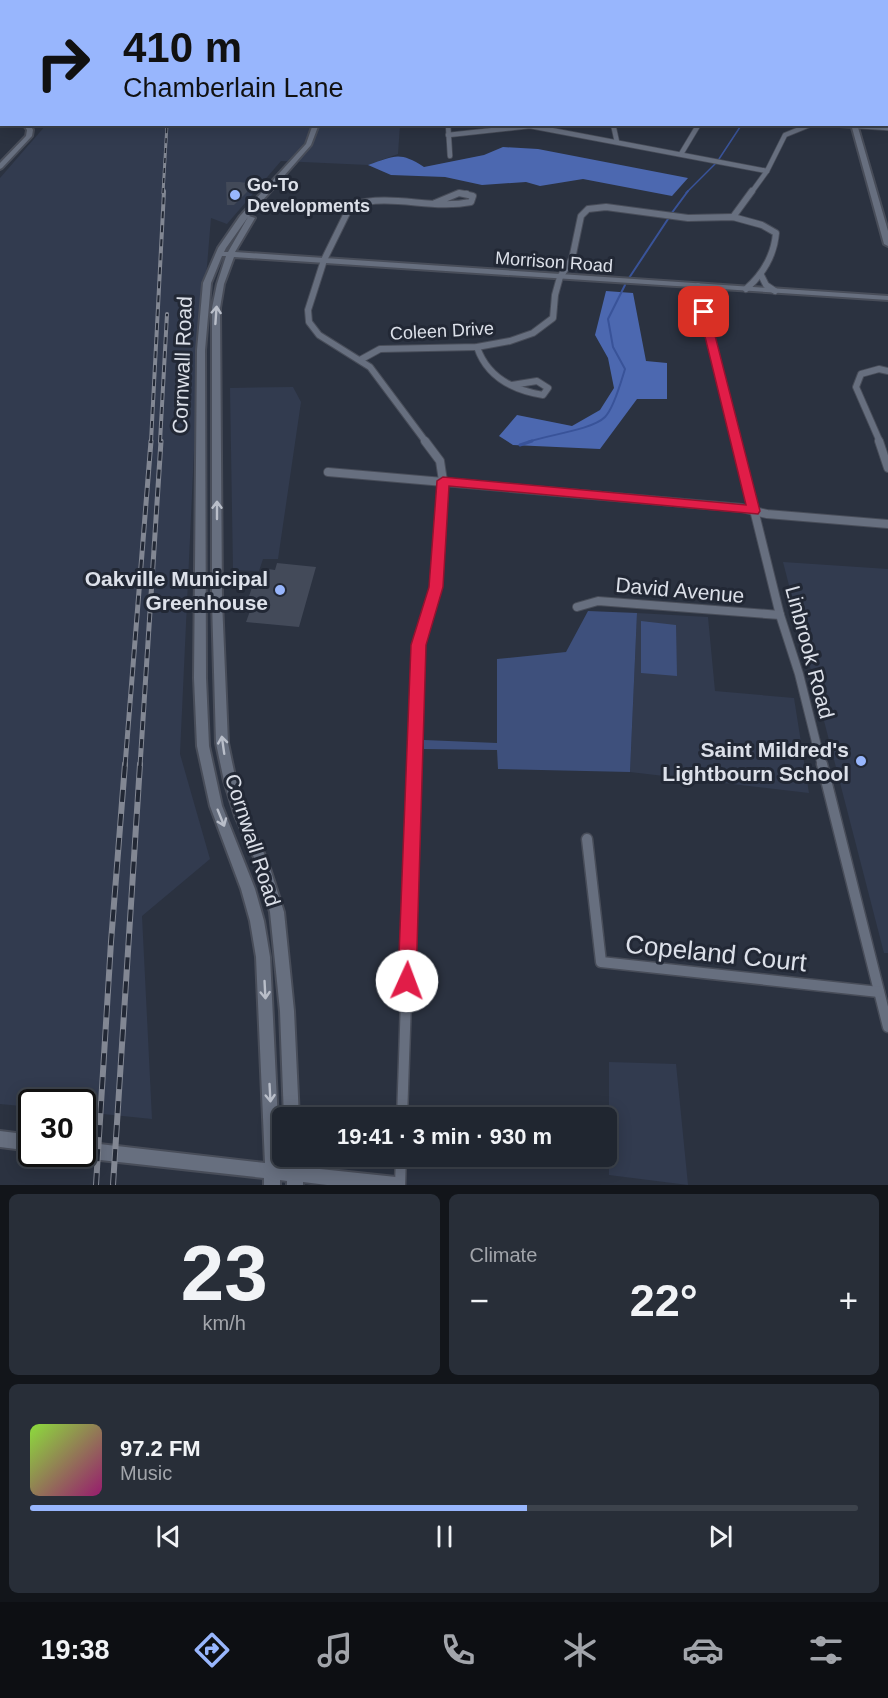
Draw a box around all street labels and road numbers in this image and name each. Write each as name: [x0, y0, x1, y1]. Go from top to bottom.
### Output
street label: Morrison Road: [494, 248, 614, 276]
street label: Cornwall Road: [168, 296, 196, 434]
street label: Coleen Drive: [390, 318, 494, 344]
street label: David Avenue: [615, 573, 745, 607]
street label: Linbrook Road: [781, 583, 839, 721]
street label: Cornwall Road: [221, 771, 285, 909]
street label: Copeland Court: [624, 929, 809, 978]

